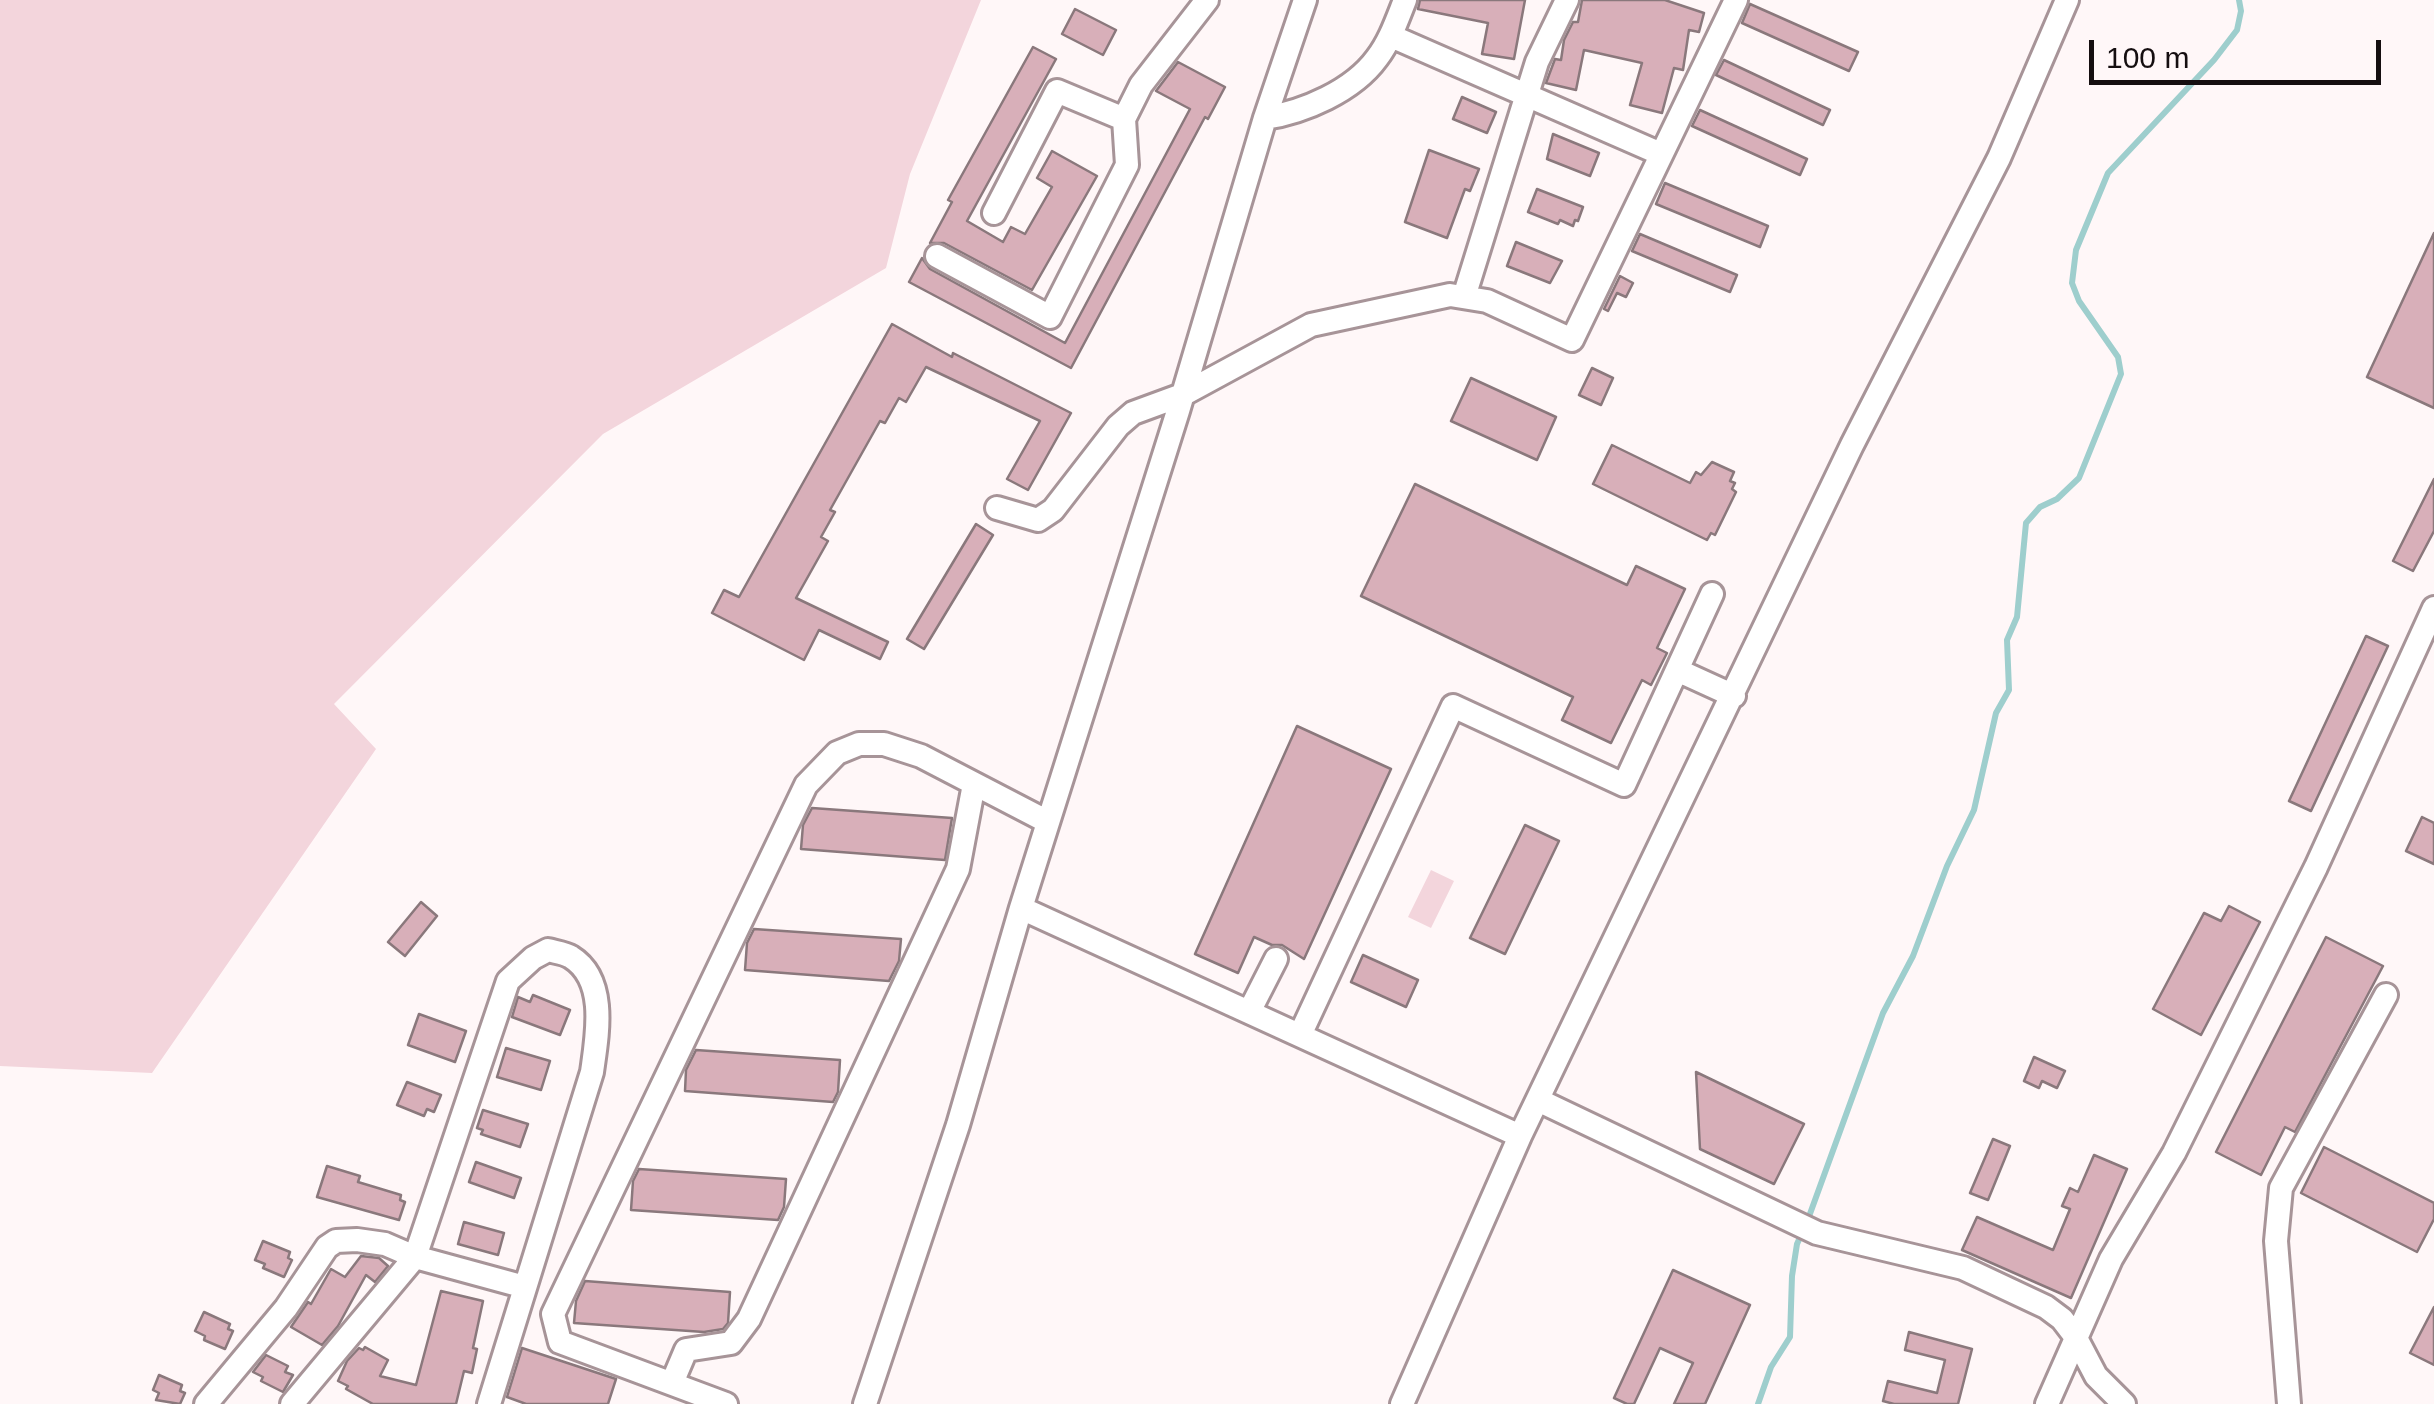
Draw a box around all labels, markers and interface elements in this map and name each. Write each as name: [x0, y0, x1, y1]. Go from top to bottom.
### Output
scale bar: [2094, 20, 2386, 82]
text: 100 m: [2106, 41, 2189, 74]

